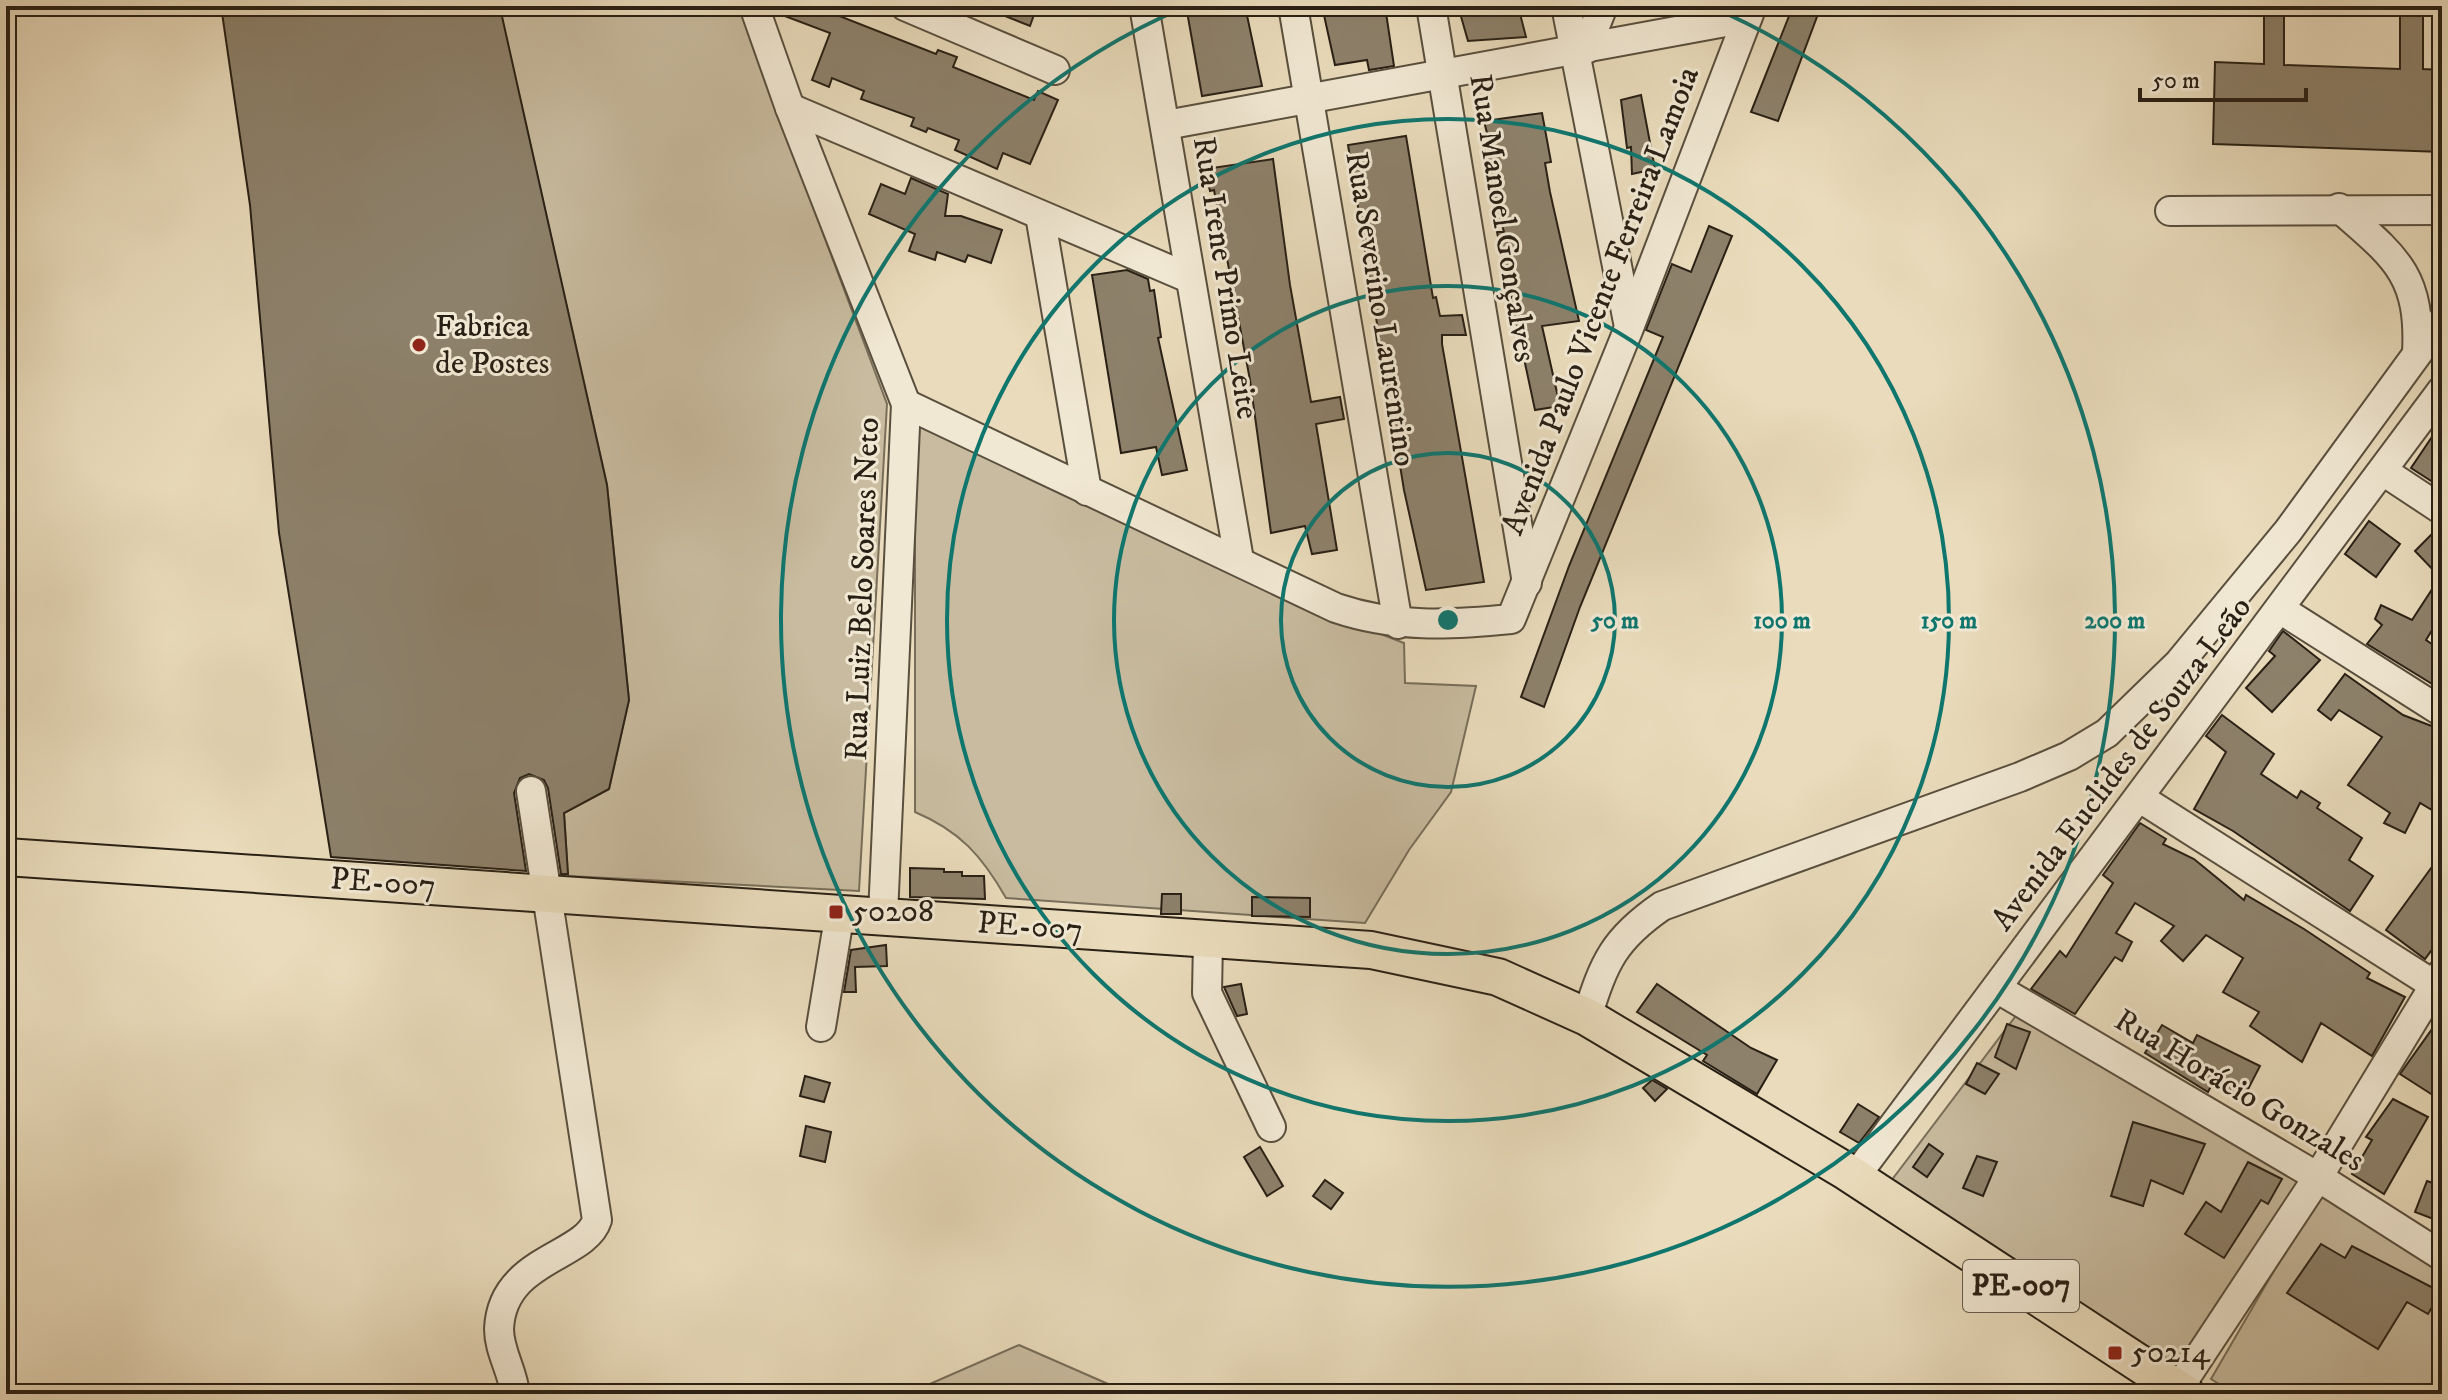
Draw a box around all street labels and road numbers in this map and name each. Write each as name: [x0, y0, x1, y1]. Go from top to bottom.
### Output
street label: Avenida Paulo Vicente Ferreira Lamoia: [1493, 61, 1709, 541]
street label: Rua Manoel Gonçalves: [1459, 71, 1545, 365]
street label: Rua Irene Primo Leite: [1183, 134, 1267, 422]
street label: Rua Severino Laurentino: [1335, 149, 1425, 469]
street label: Rua Luiz Belo Soares Neto: [837, 417, 889, 761]
street label: Avenida Euclides de Souza Leão: [1983, 589, 2261, 939]
street label: PE-007: [329, 859, 437, 907]
street label: PE-007: [976, 903, 1084, 951]
street label: Rua Horácio Gonzales: [2107, 1001, 2371, 1181]
road number: PE-007: [1963, 1260, 2079, 1312]

